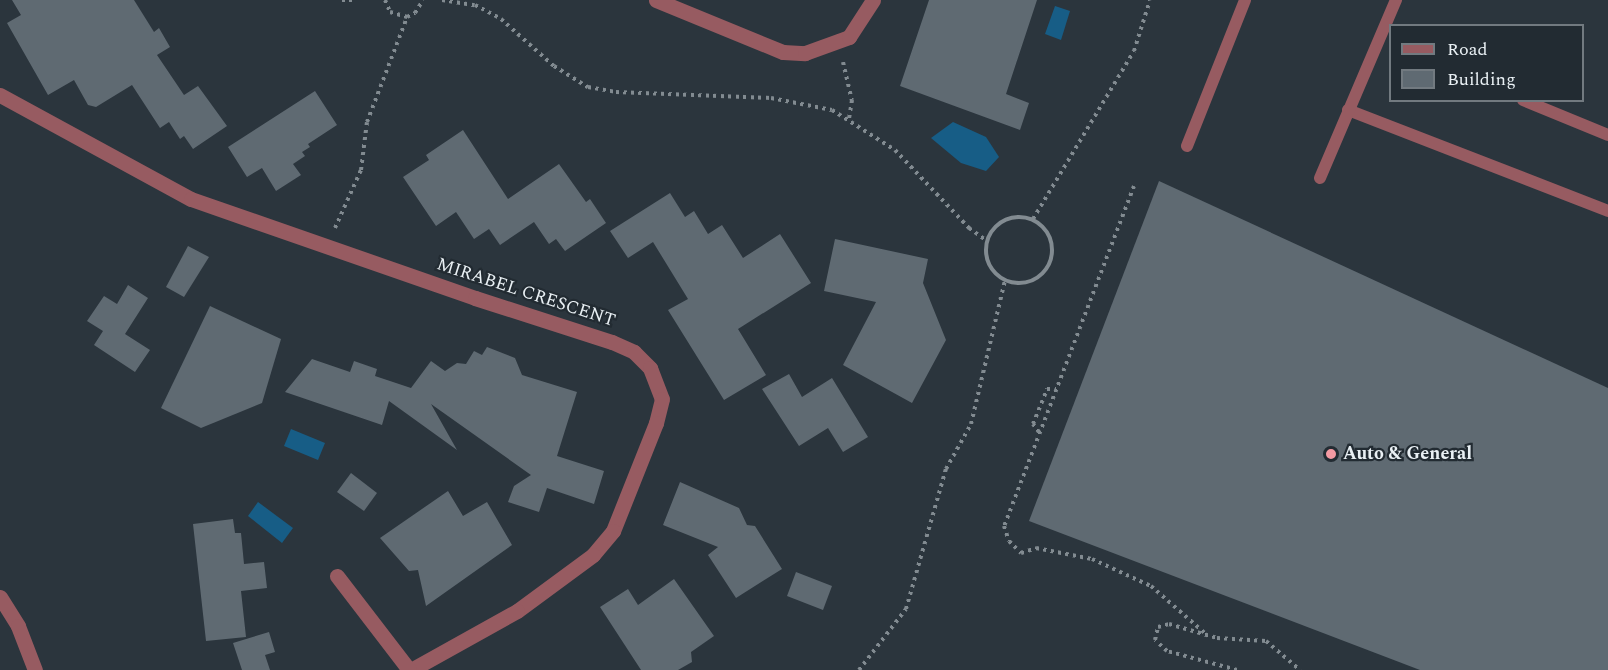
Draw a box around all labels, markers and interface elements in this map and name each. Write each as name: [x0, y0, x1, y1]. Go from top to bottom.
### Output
legend: [1389, 24, 1584, 102]
text: Road: [1447, 36, 1488, 63]
text: Building: [1447, 66, 1516, 93]
street label: MIRABEL CRESCENT: [434, 254, 618, 332]
place label: Auto & General: [1343, 443, 1472, 465]
marker: Auto & General: [1324, 447, 1338, 461]

